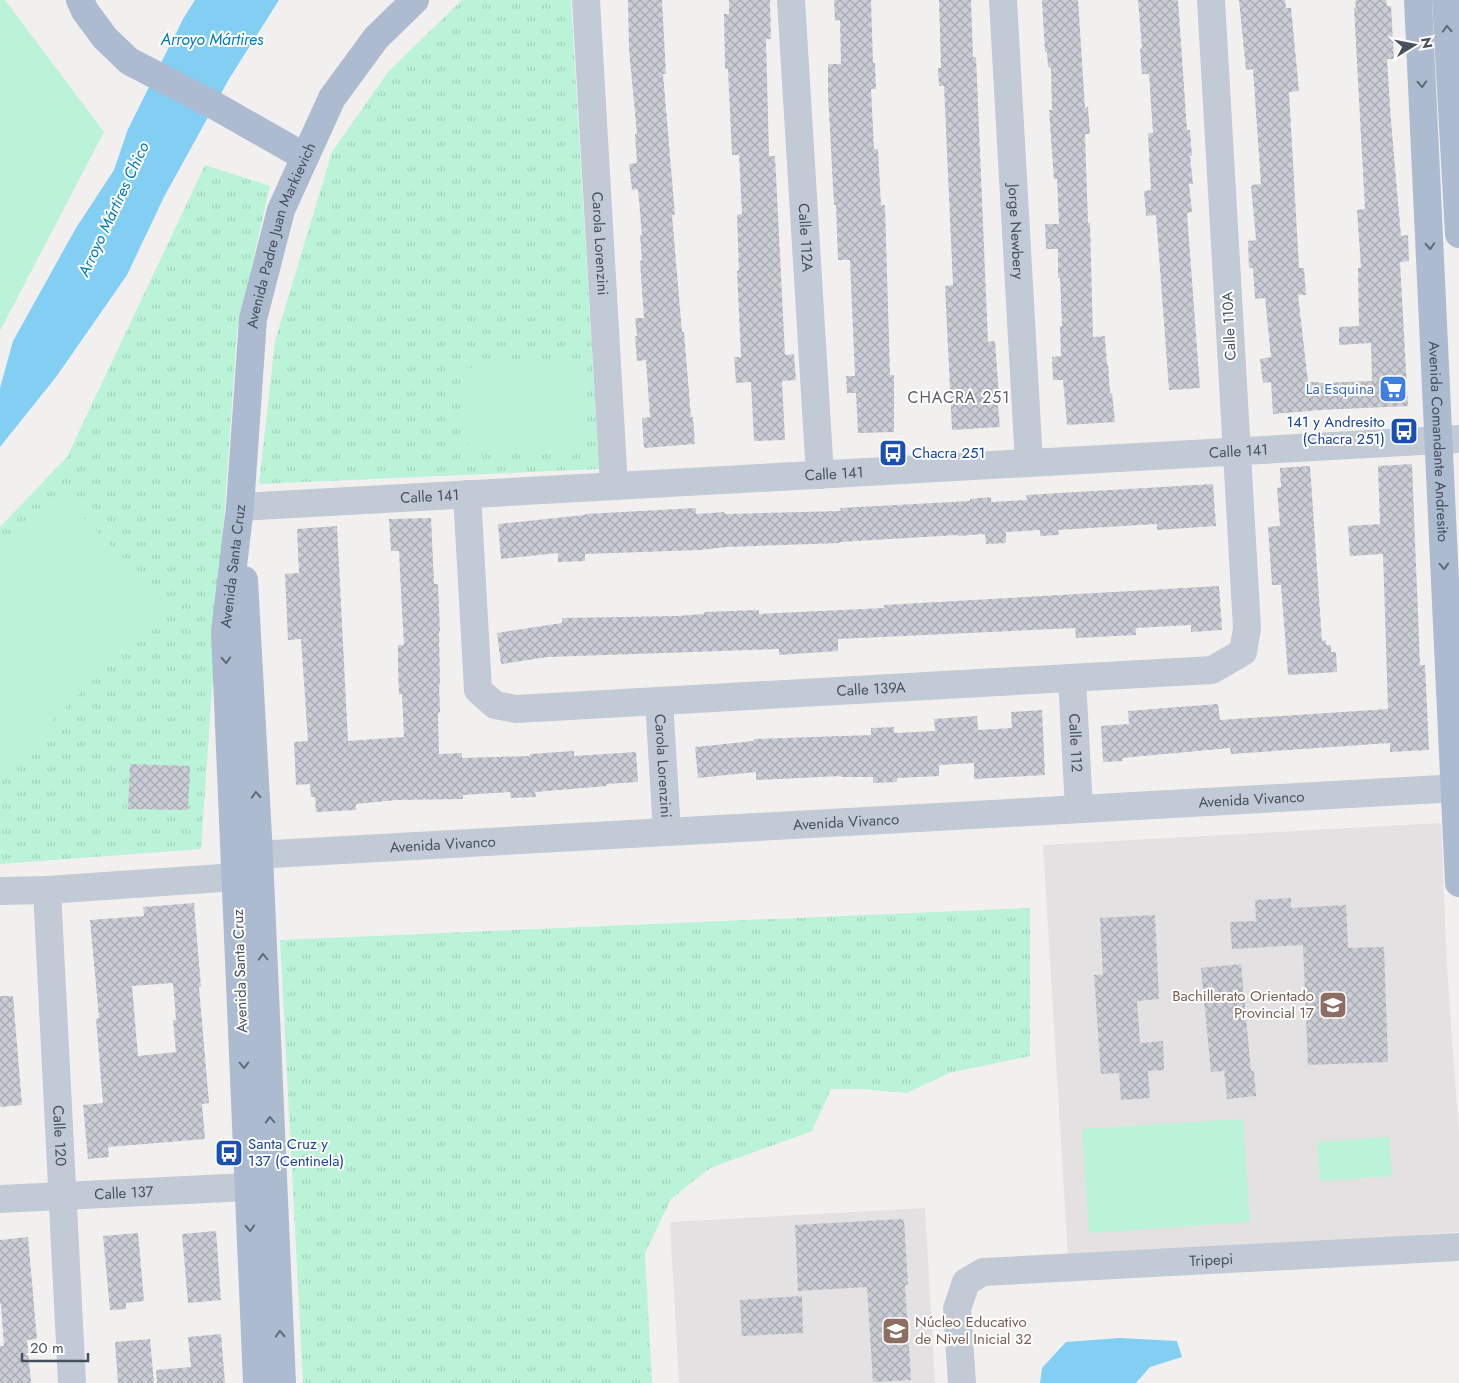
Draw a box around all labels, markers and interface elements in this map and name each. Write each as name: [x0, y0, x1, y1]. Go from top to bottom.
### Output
north arrow: [1389, 20, 1439, 70]
one-way arrow: [1442, 24, 1453, 32]
water label: Arroyo Mártires: [160, 28, 264, 51]
text: N: [1416, 36, 1438, 50]
one-way arrow: [1417, 80, 1427, 88]
water label: Arroyo Mártires Chico: [72, 138, 155, 281]
street label: Avenida Padre Juan Markievich: [241, 139, 321, 329]
street label: Jorge Newbery: [1002, 181, 1030, 280]
street label: Carola Lorenzini: [586, 191, 614, 296]
street label: Calle 112A: [792, 203, 819, 273]
one-way arrow: [1424, 242, 1435, 250]
street label: Calle 110A: [1216, 291, 1242, 361]
street label: Avenida Comandante Andresito: [1423, 341, 1454, 542]
supermarket icon: La Esquina: [1378, 374, 1408, 404]
place label: La Esquina: [1306, 378, 1374, 400]
district label: CHACRA 251: [907, 386, 1011, 409]
place label: 141 y Andresito (Chacra 251): [1286, 411, 1385, 450]
bus stop icon: 141 y Andresito (Chacra 251): [1389, 416, 1419, 446]
bus stop icon: Chacra 251: [878, 438, 908, 468]
street label: Calle 141: [1208, 439, 1268, 464]
place label: Chacra 251: [912, 442, 985, 464]
street label: Calle 141: [804, 461, 864, 486]
street label: Calle 141: [400, 484, 460, 509]
street label: Avenida Santa Cruz: [215, 503, 251, 629]
one-way arrow: [1439, 562, 1450, 570]
one-way arrow: [221, 656, 231, 664]
street label: Calle 139A: [836, 676, 906, 702]
street label: Carola Lorenzini: [649, 713, 677, 818]
street label: Calle 112: [1063, 713, 1088, 773]
street label: Avenida Vivanco: [1198, 786, 1305, 813]
one-way arrow: [250, 791, 261, 799]
street label: Avenida Vivanco: [792, 808, 900, 836]
street label: Avenida Vivanco: [389, 831, 496, 858]
street label: Avenida Santa Cruz: [227, 909, 253, 1033]
one-way arrow: [258, 953, 268, 960]
place label: Bachillerato Orientado Provincial 17: [1172, 985, 1314, 1024]
school or university icon: Bachillerato Orientado Provincial 17: [1318, 990, 1348, 1020]
one-way arrow: [238, 1062, 249, 1070]
street label: Calle 120: [47, 1105, 72, 1167]
one-way arrow: [264, 1115, 275, 1123]
place label: Santa Cruz y 137 (Centinela): [248, 1133, 344, 1172]
bus stop icon: Santa Cruz y 137 (Centinela): [214, 1138, 244, 1168]
street label: Calle 137: [94, 1181, 154, 1205]
one-way arrow: [245, 1224, 255, 1232]
street label: Tripepi: [1189, 1248, 1234, 1272]
place label: Núcleo Educativo de Nivel Inicial 32: [915, 1311, 1032, 1350]
school or university icon: Núcleo Educativo de Nivel Inicial 32: [881, 1316, 911, 1346]
scale bar: [22, 1330, 89, 1362]
one-way arrow: [274, 1330, 285, 1338]
text: 20 m: [30, 1337, 64, 1359]

